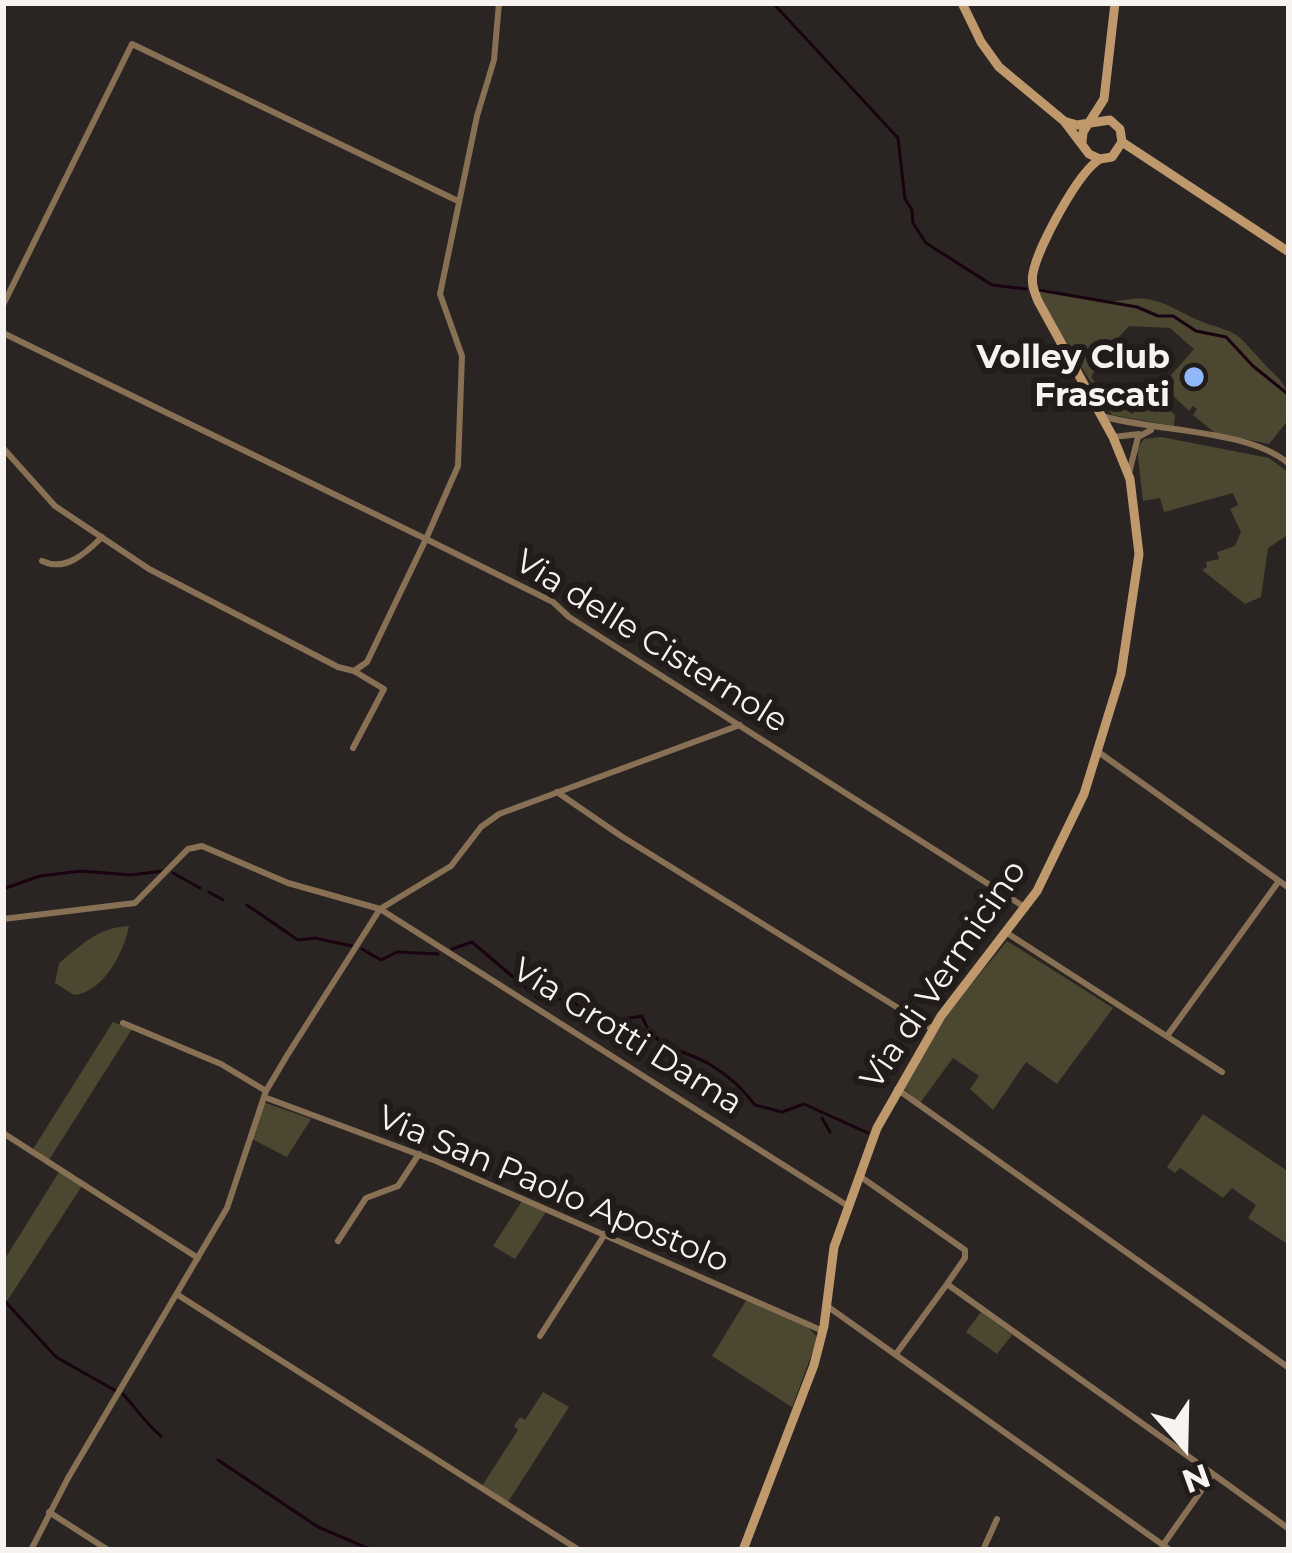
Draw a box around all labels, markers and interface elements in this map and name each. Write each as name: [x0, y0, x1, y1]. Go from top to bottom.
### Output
place label: Volley Club Frascati: [977, 338, 1170, 416]
marker: Volley Club Frascati: [1181, 364, 1207, 390]
street label: Via delle Cisternole: [507, 542, 795, 742]
street label: Via di Vermicino: [853, 853, 1035, 1097]
street label: Via Grotti Dama: [505, 950, 749, 1124]
street label: Via San Paolo Apostolo: [371, 1098, 735, 1282]
north arrow: [1124, 1385, 1244, 1505]
text: N: [1177, 1455, 1216, 1502]

